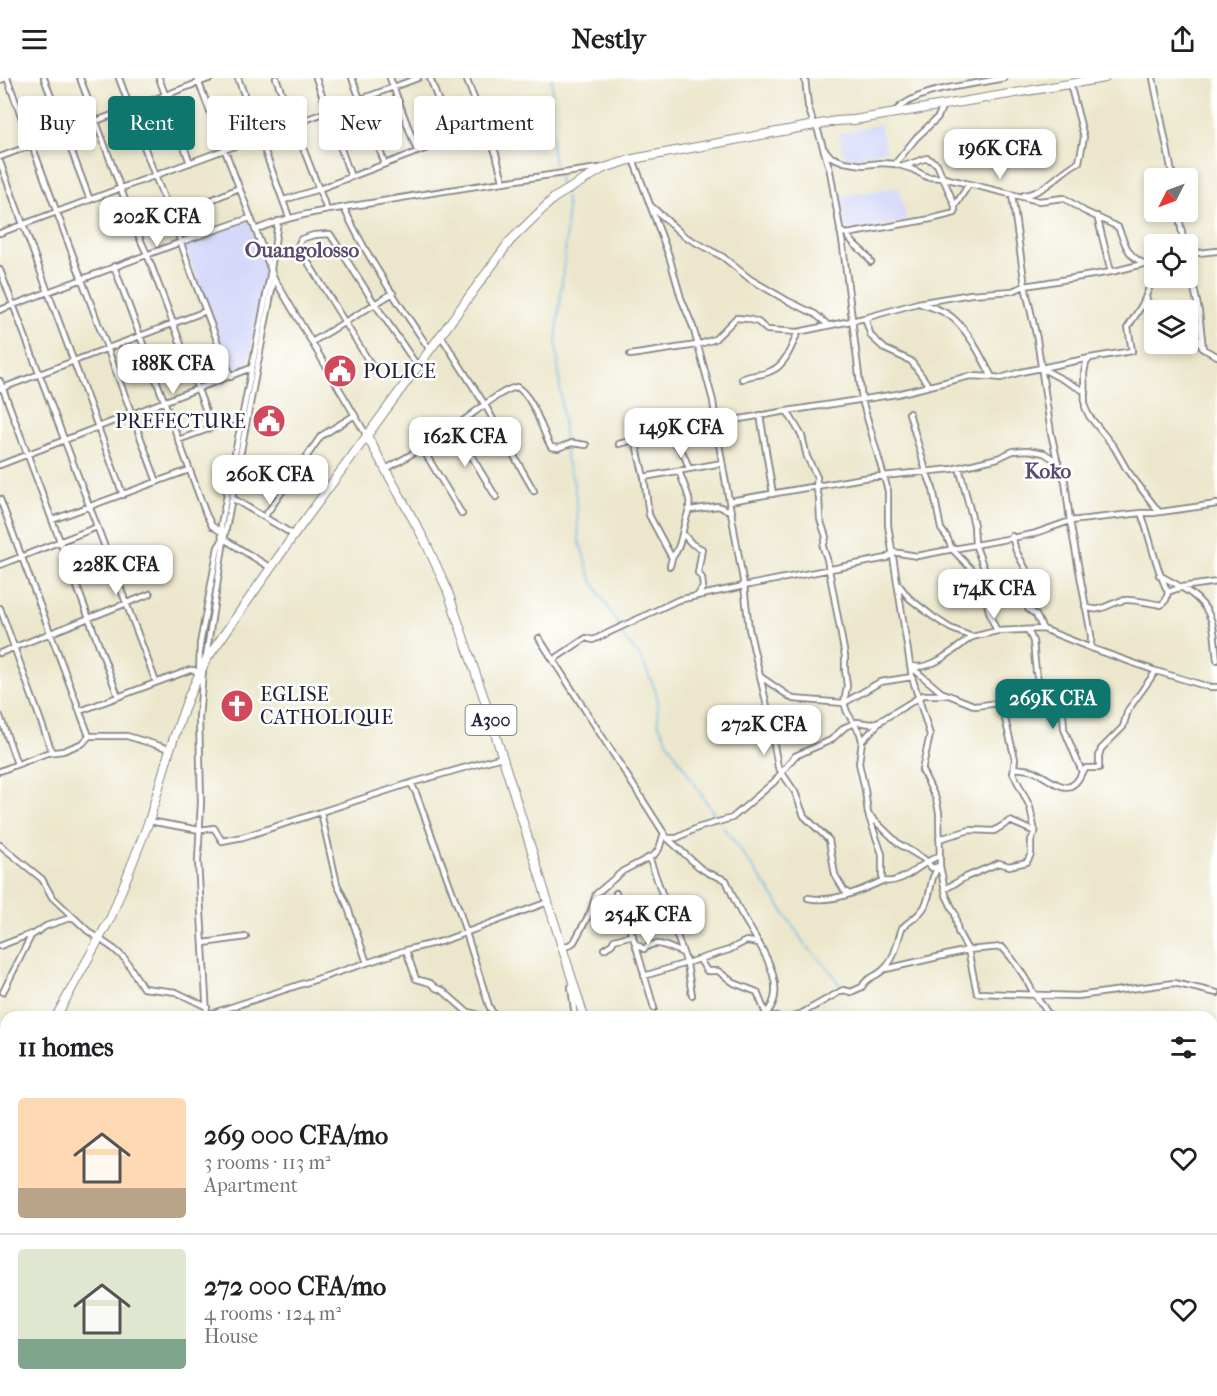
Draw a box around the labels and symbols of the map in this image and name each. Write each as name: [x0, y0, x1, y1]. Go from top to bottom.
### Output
pin: 196K CFA: [938, 129, 1062, 180]
north arrow: [1144, 168, 1198, 222]
pin: 202K CFA: [95, 197, 219, 248]
district label: Ouangolosso: [245, 238, 360, 262]
pin: 188K CFA: [111, 344, 235, 395]
public building icon: POLICE: [322, 353, 358, 389]
place label: POLICE: [363, 360, 436, 383]
public building icon: PREFECTURE: [251, 403, 287, 439]
pin: 149K CFA: [619, 408, 743, 459]
place label: PREFECTURE: [115, 410, 246, 433]
pin: 162K CFA: [403, 417, 527, 468]
pin: 260K CFA: [208, 455, 332, 506]
district label: Koko: [1025, 459, 1072, 483]
pin: 228K CFA: [54, 545, 178, 596]
pin: 174K CFA: [932, 569, 1056, 620]
pin: 269K CFA: [991, 679, 1115, 730]
place label: EGLISE CATHOLIQUE: [260, 683, 393, 729]
church icon: EGLISE CATHOLIQUE: [219, 688, 255, 724]
road number: A300: [466, 705, 516, 735]
pin: 272K CFA: [702, 705, 826, 756]
pin: 254K CFA: [586, 895, 710, 946]

